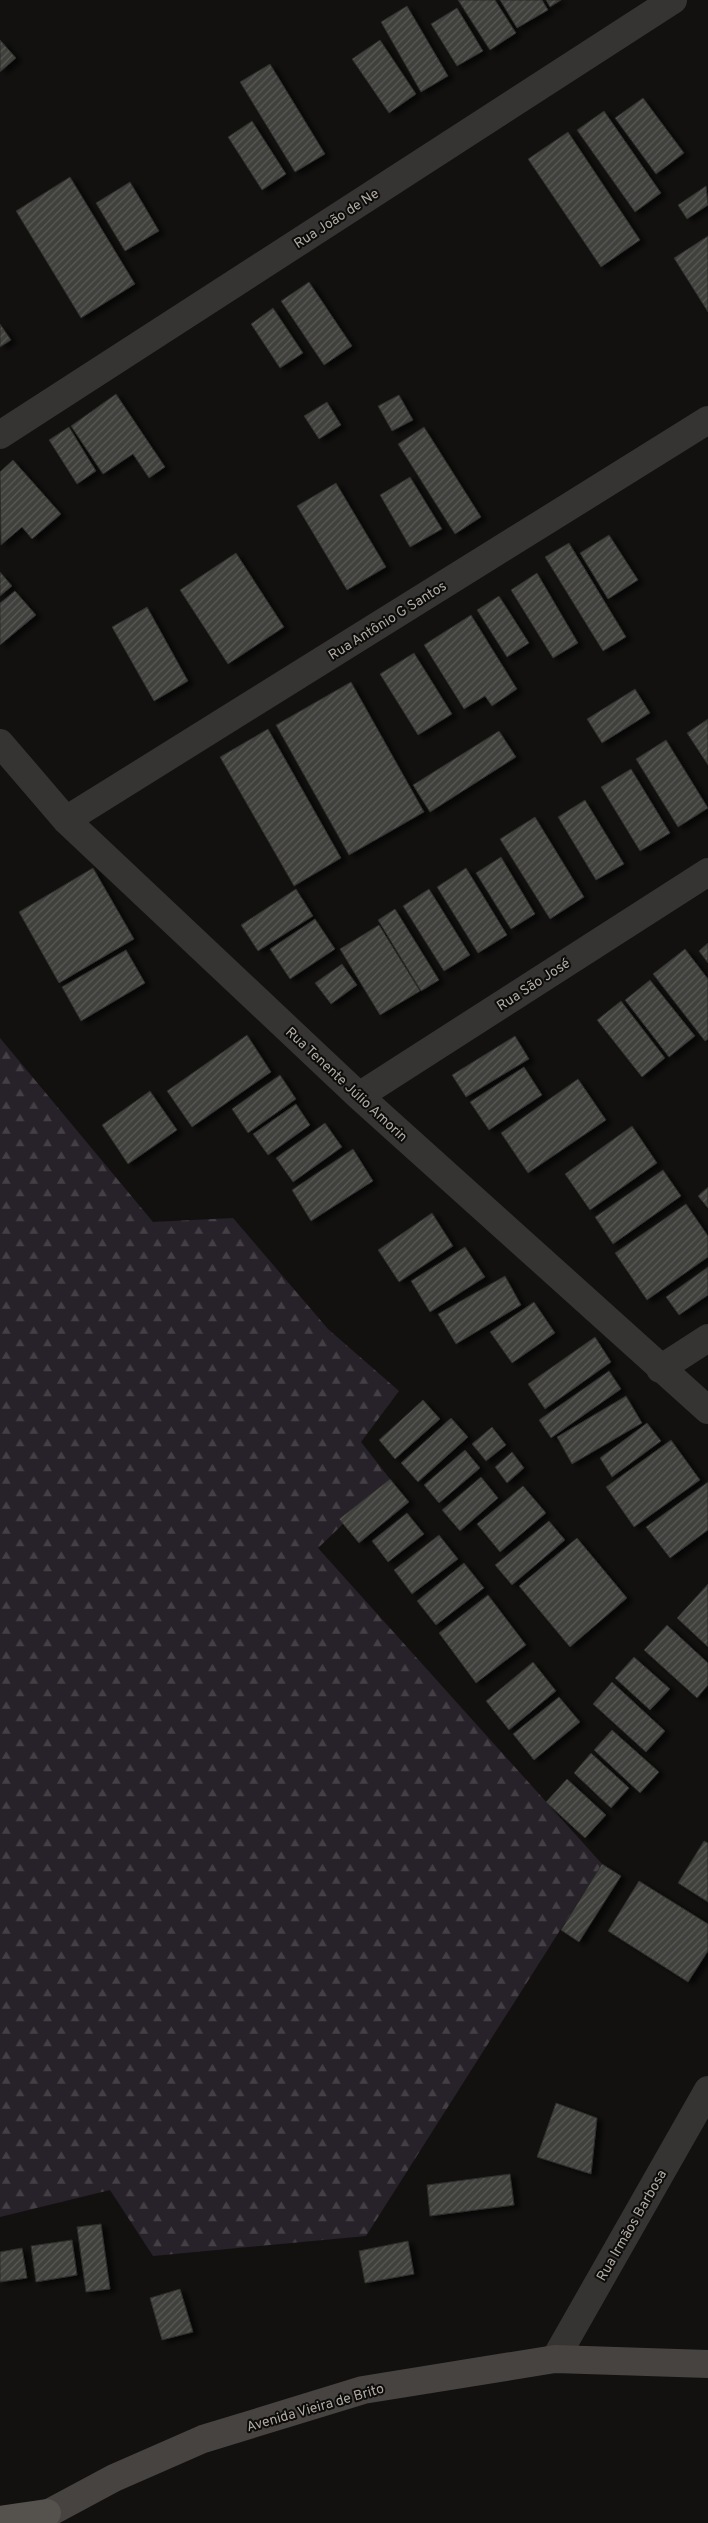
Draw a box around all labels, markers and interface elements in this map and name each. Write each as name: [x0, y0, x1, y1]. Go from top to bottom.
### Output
street label: Rua João de Ne: [291, 185, 382, 253]
street label: Rua Antônio G Santos: [326, 578, 450, 664]
street label: Rua São José: [494, 955, 574, 1015]
street label: Rua Tenente Júlio Amorin: [281, 1024, 410, 1146]
street label: Rua Irmãos Barbosa: [594, 2167, 671, 2284]
street label: Avenida Vieira de Brito: [245, 2381, 386, 2436]

